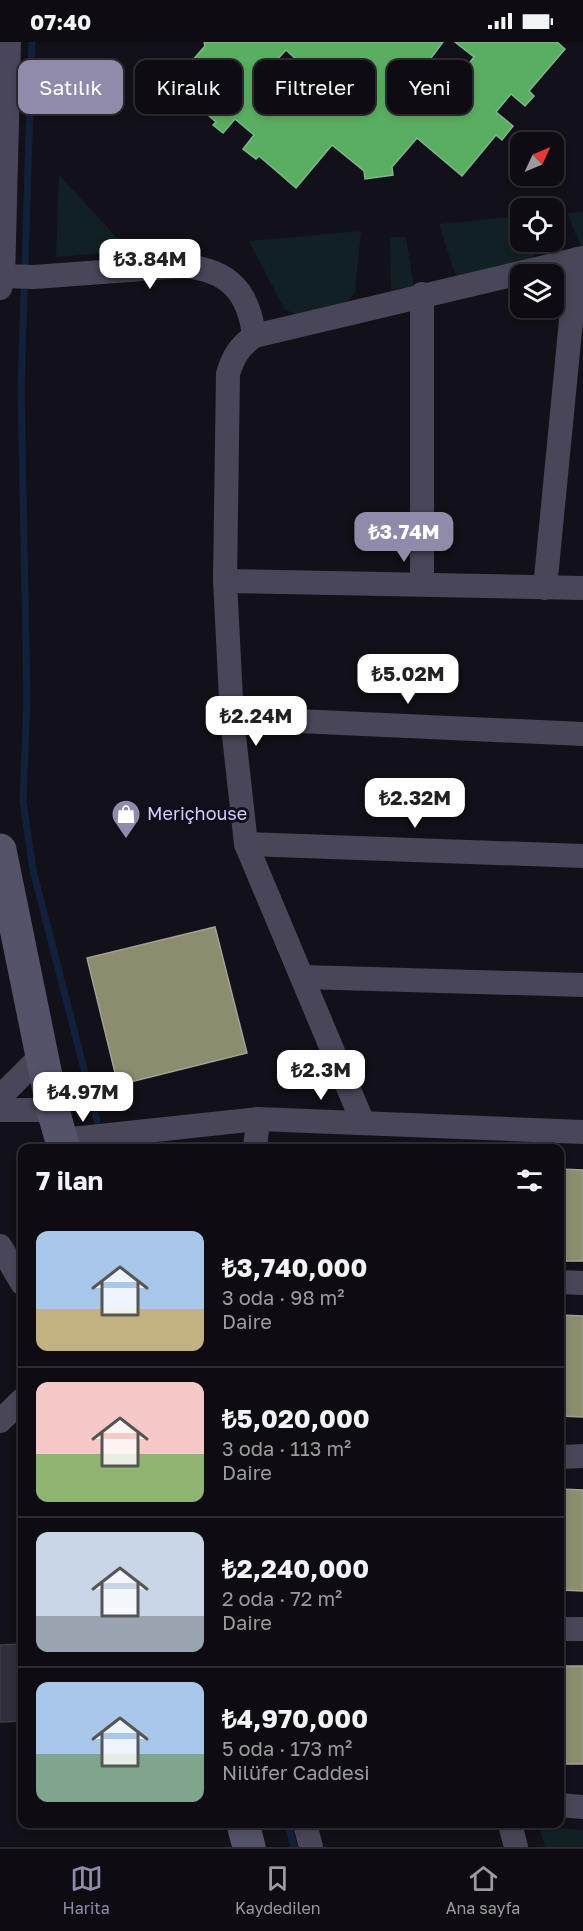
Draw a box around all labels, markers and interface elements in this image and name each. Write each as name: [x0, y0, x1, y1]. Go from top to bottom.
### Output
text: 07:40: [30, 8, 91, 35]
chip: Satılık: [18, 60, 123, 114]
chip: Kiralık: [135, 60, 242, 114]
chip: Filtreler: [254, 60, 375, 114]
chip: Yeni: [387, 60, 472, 114]
north arrow: [510, 132, 564, 186]
map controls: [510, 132, 564, 318]
button: locate: [510, 198, 564, 252]
pin: ₺3.84M: [101, 239, 199, 290]
text: ₺3.84M: [113, 246, 187, 270]
button: layers: [510, 264, 564, 318]
pin: ₺3.74M: [355, 512, 453, 563]
text: ₺3.74M: [368, 519, 440, 543]
pin: ₺5.02M: [359, 654, 457, 705]
text: ₺5.02M: [371, 661, 445, 685]
pin: ₺2.24M: [207, 696, 305, 747]
text: ₺2.24M: [220, 703, 292, 727]
pin: ₺2.32M: [366, 778, 464, 829]
text: ₺2.32M: [379, 785, 451, 809]
shop icon: Meriçhouse: [110, 798, 142, 840]
place label: Meriçhouse: [147, 802, 247, 824]
pin: ₺2.3M: [279, 1050, 363, 1101]
text: ₺2.3M: [291, 1057, 351, 1081]
pin: ₺4.97M: [34, 1072, 132, 1123]
text: ₺4.97M: [47, 1079, 119, 1103]
icon: filters: [513, 1164, 546, 1197]
text: 7 ilan: [36, 1165, 103, 1196]
text: ₺3,740,000: [222, 1252, 367, 1283]
icon: home: [84, 1255, 156, 1327]
text: 3 oda · 98 m²: [222, 1285, 345, 1309]
text: Daire: [222, 1309, 272, 1333]
text: ₺5,020,000: [222, 1403, 370, 1434]
icon: home: [84, 1406, 156, 1478]
text: 3 oda · 113 m²: [222, 1436, 351, 1460]
text: Daire: [222, 1460, 272, 1484]
text: ₺2,240,000: [222, 1553, 369, 1584]
icon: home: [84, 1556, 156, 1628]
text: 2 oda · 72 m²: [222, 1586, 342, 1610]
text: Daire: [222, 1610, 272, 1634]
text: ₺4,970,000: [222, 1703, 368, 1734]
icon: home: [84, 1706, 156, 1778]
text: 5 oda · 173 m²: [222, 1736, 352, 1760]
text: Nilüfer Caddesi: [222, 1760, 370, 1784]
tab: Harita: [63, 1862, 110, 1918]
tab: Kaydedilen: [235, 1862, 321, 1918]
tab: Ana sayfa: [446, 1862, 520, 1918]

